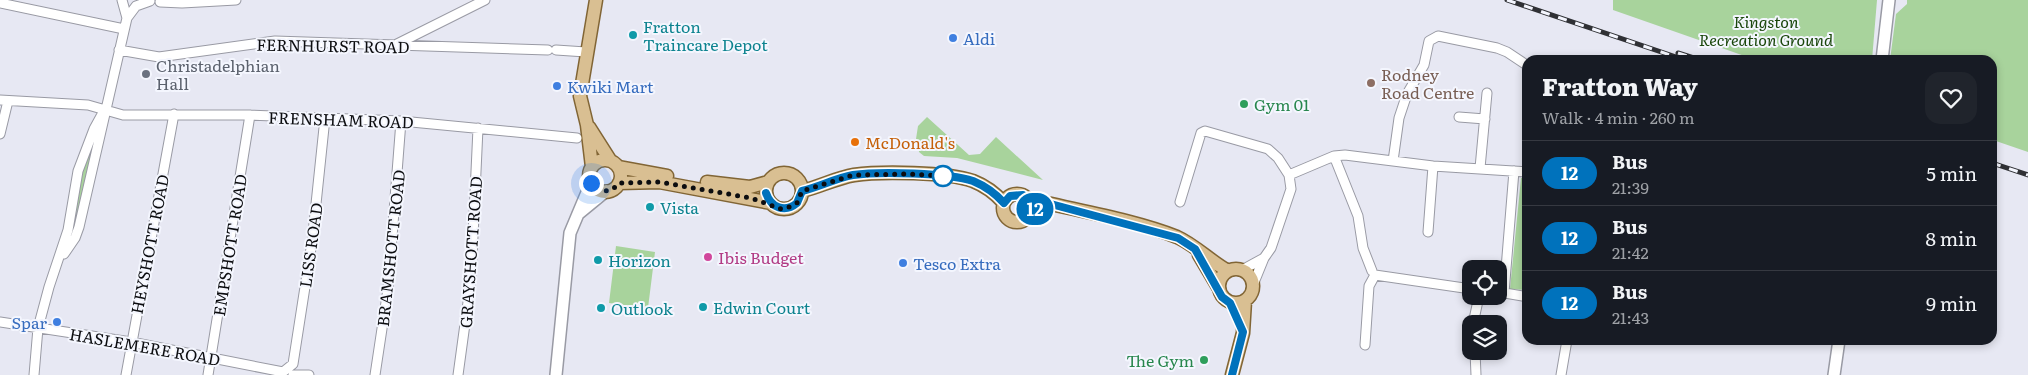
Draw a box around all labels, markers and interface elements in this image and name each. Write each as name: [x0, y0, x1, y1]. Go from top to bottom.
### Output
park label: Kingston Recreation Ground: [1699, 9, 1834, 51]
place label: Fratton Traincare Depot: [643, 14, 768, 56]
place label: Aldi: [963, 26, 995, 50]
marker: Fratton Traincare Depot: [627, 29, 639, 41]
street label: FERNHURST ROAD: [256, 32, 410, 58]
marker: Aldi: [947, 32, 959, 44]
place label: Christadelphian Hall: [156, 53, 280, 95]
place label: Rodney Road Centre: [1381, 62, 1474, 104]
marker: Christadelphian Hall: [140, 68, 152, 80]
text: Fratton Way: [1542, 68, 1698, 103]
button: heart: [1925, 72, 1977, 124]
place label: Kwiki Mart: [567, 74, 654, 98]
marker: Rodney Road Centre: [1365, 77, 1377, 89]
marker: Kwiki Mart: [551, 80, 563, 92]
place label: Gym 01: [1254, 92, 1310, 116]
marker: Gym 01: [1238, 98, 1250, 110]
street label: FRENSHAM ROAD: [268, 104, 414, 134]
text: Walk · 4 min · 260 m: [1542, 105, 1695, 129]
place label: McDonald's: [865, 130, 955, 154]
marker: McDonald's: [849, 136, 861, 148]
text: Bus: [1612, 147, 1647, 175]
text: 12: [1561, 159, 1578, 186]
text: 5 min: [1926, 159, 1977, 187]
unlabelled marker: [932, 165, 954, 187]
street label: BRAMSHOTT ROAD: [370, 168, 410, 328]
your location: [579, 171, 604, 196]
street label: HEYSHOTT ROAD: [124, 172, 174, 316]
street label: EMPSHOTT ROAD: [206, 172, 252, 318]
street label: GRAYSHOTT ROAD: [453, 175, 487, 329]
text: 21:39: [1612, 175, 1649, 199]
line badge: 12: [1012, 193, 1058, 225]
place label: Vista: [660, 195, 699, 219]
text: 12: [1026, 195, 1044, 222]
street label: LISS ROAD: [292, 201, 328, 289]
marker: Vista: [644, 201, 656, 213]
text: Bus: [1612, 212, 1647, 240]
text: 12: [1561, 224, 1578, 251]
text: 8 min: [1925, 224, 1977, 252]
text: 21:42: [1612, 240, 1649, 264]
place label: Ibis Budget: [718, 245, 804, 269]
place label: Horizon: [608, 248, 671, 272]
marker: Ibis Budget: [702, 251, 714, 263]
place label: Tesco Extra: [913, 251, 1001, 275]
marker: Horizon: [592, 254, 604, 266]
marker: Tesco Extra: [897, 257, 909, 269]
map controls: [1462, 260, 1507, 360]
button: locate: [1462, 260, 1507, 305]
text: Bus: [1612, 277, 1647, 305]
text: 12: [1561, 289, 1578, 316]
text: 9 min: [1926, 289, 1977, 317]
place label: Edwin Court: [713, 295, 811, 319]
place label: Outlook: [611, 296, 673, 320]
marker: Edwin Court: [697, 301, 709, 313]
marker: Outlook: [595, 302, 607, 314]
text: 21:43: [1612, 305, 1649, 329]
place label: Spar: [12, 310, 47, 334]
button: layers: [1462, 315, 1507, 360]
marker: Spar: [51, 316, 63, 328]
street label: HASLEMERE ROAD: [68, 321, 222, 371]
place label: The Gym: [1126, 348, 1194, 372]
marker: The Gym: [1198, 354, 1210, 366]

